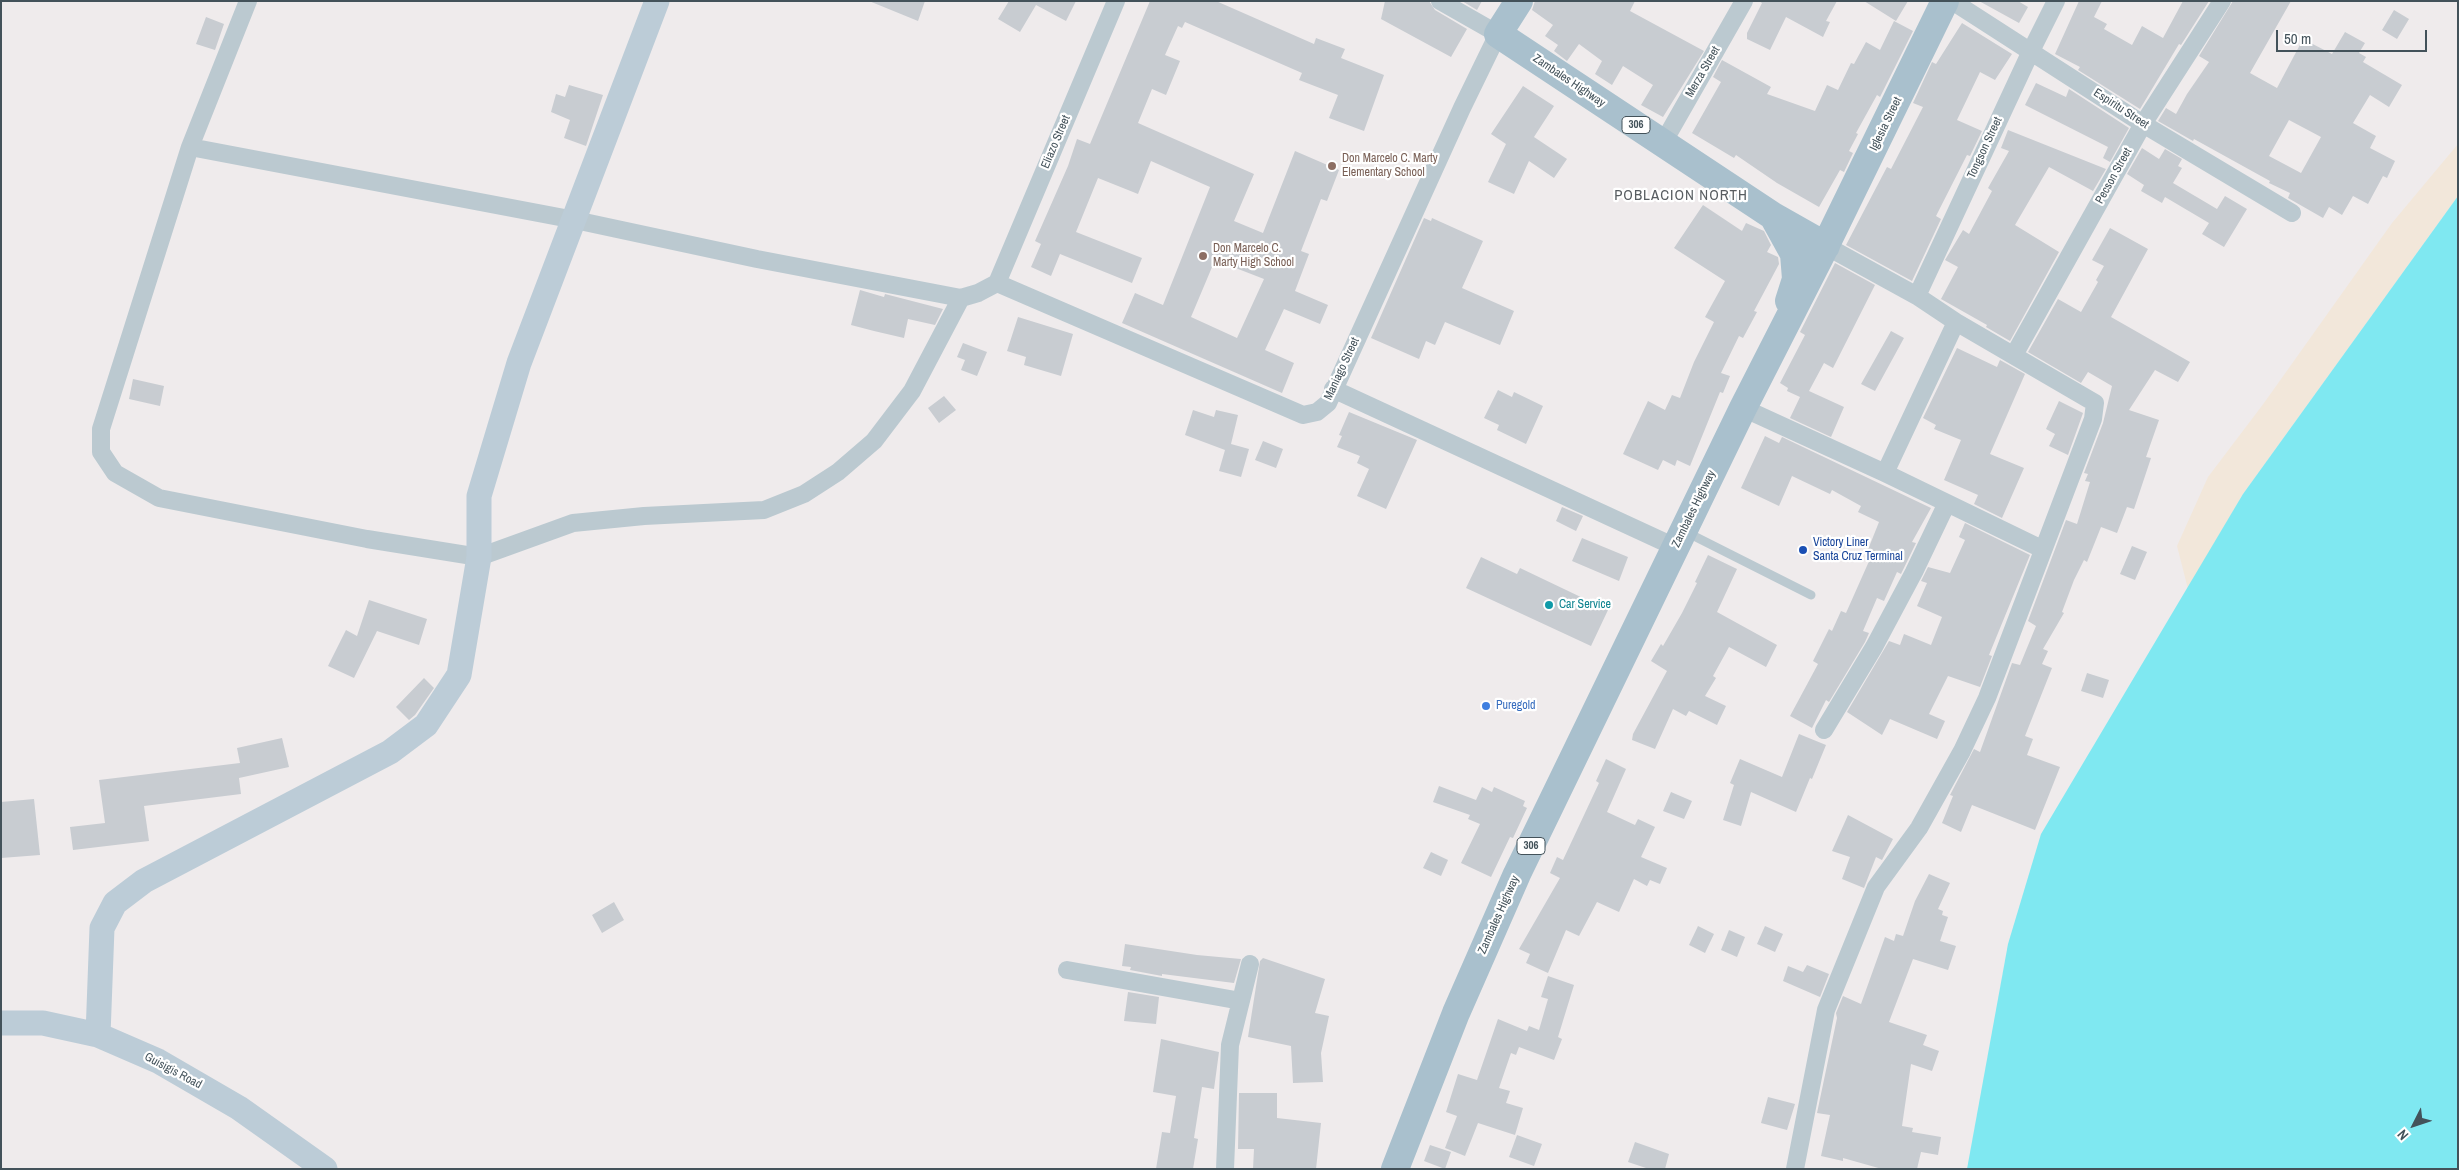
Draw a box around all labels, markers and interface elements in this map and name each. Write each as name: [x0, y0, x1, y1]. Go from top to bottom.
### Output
scale bar: [2279, 20, 2430, 52]
text: 50 m: [2284, 28, 2311, 49]
street label: Merza Street: [1683, 44, 1723, 100]
street label: Zambales Highway: [1530, 51, 1608, 111]
street label: Espiritu Street: [2091, 86, 2151, 132]
street label: Iglesia Street: [1867, 95, 1905, 153]
street label: Eliazo Street: [1038, 113, 1074, 171]
street label: Tongson Street: [1964, 115, 2006, 181]
road number: 306: [1622, 116, 1650, 134]
street label: Pecson Street: [2093, 145, 2135, 207]
place label: Don Marcelo C. Marty Elementary School: [1342, 152, 1438, 180]
marker: Don Marcelo C. Marty Elementary School: [1326, 160, 1338, 172]
district label: POBLACION NORTH: [1612, 187, 1750, 205]
place label: Don Marcelo C. Marty High School: [1213, 242, 1294, 270]
marker: Don Marcelo C. Marty High School: [1197, 250, 1209, 262]
street label: Maniago Street: [1321, 335, 1363, 403]
street label: Zambales Highway: [1669, 468, 1719, 550]
place label: Victory Liner Santa Cruz Terminal: [1813, 536, 1903, 564]
marker: Victory Liner Santa Cruz Terminal: [1797, 544, 1809, 556]
place label: Car Service: [1559, 598, 1611, 612]
marker: Car Service: [1543, 599, 1555, 611]
place label: Puregold: [1496, 699, 1535, 713]
marker: Puregold: [1480, 700, 1492, 712]
road number: 306: [1517, 838, 1545, 854]
street label: Zambales Highway: [1475, 874, 1523, 956]
street label: Guisigis Road: [142, 1050, 204, 1092]
north arrow: [2389, 1100, 2439, 1150]
text: N: [2393, 1126, 2412, 1144]

